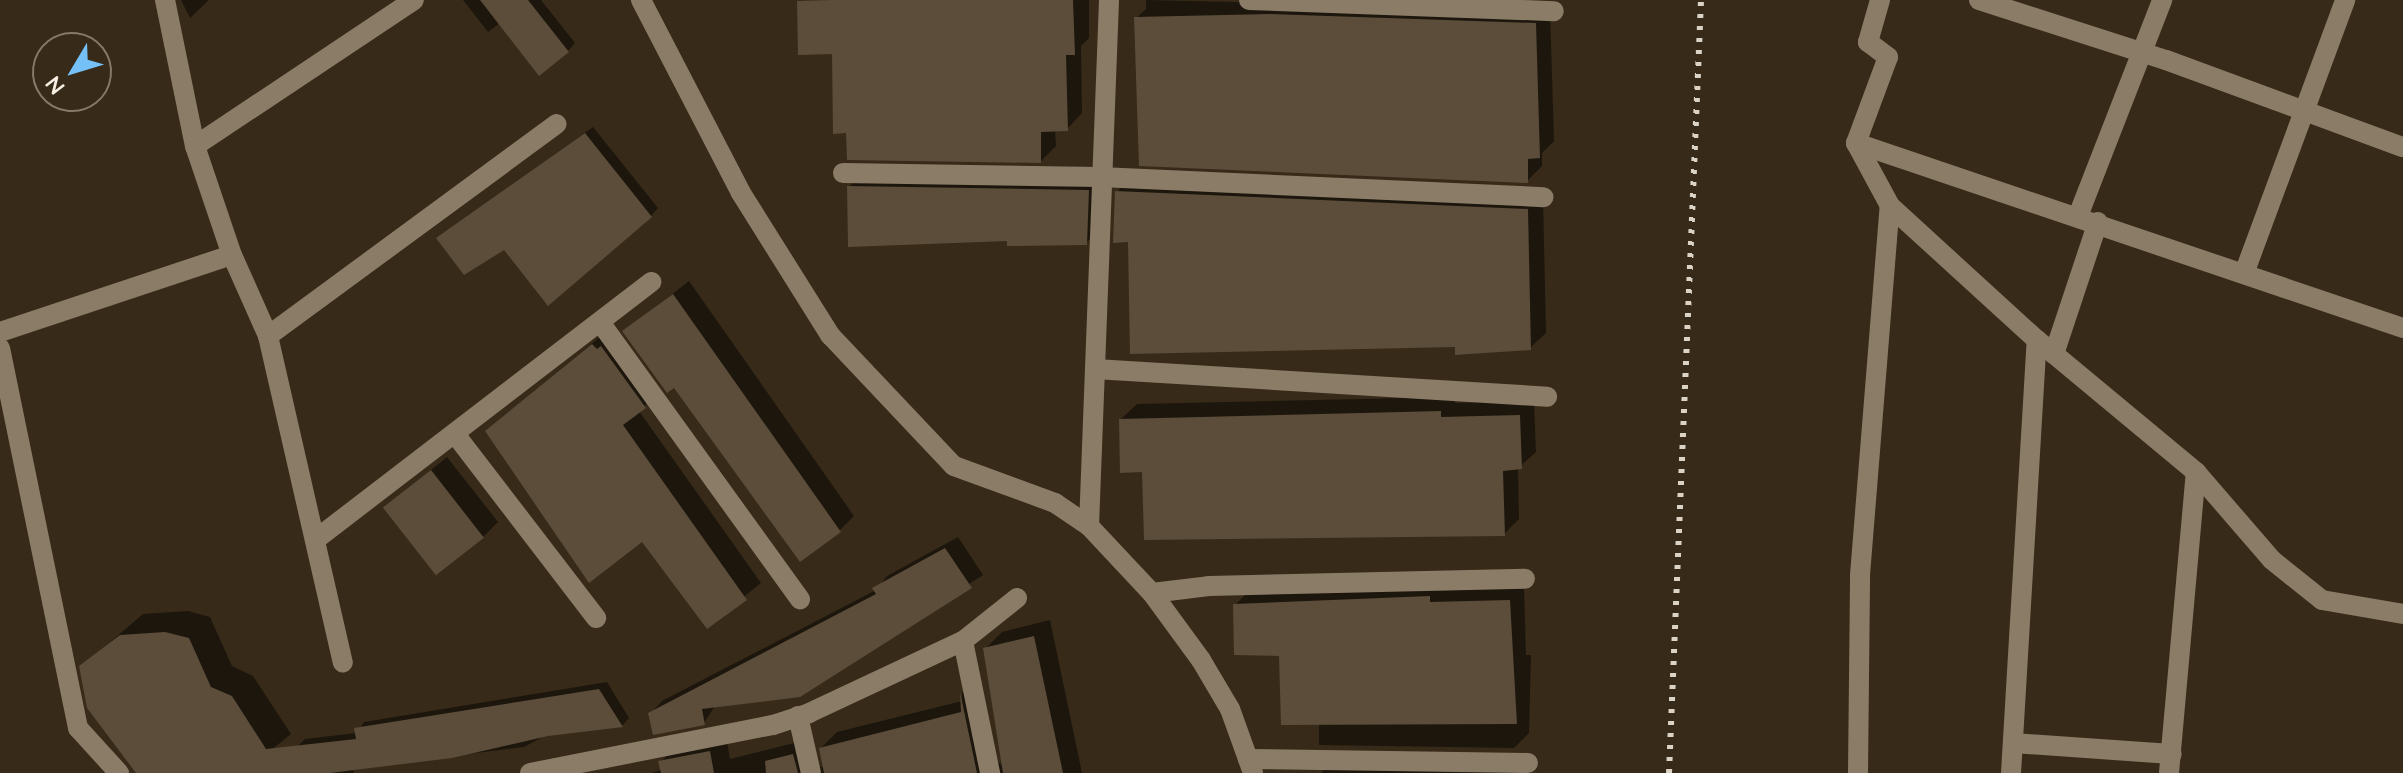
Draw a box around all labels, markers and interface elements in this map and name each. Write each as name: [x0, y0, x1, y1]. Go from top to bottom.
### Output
north arrow: [32, 32, 112, 112]
text: N: [39, 71, 71, 101]

